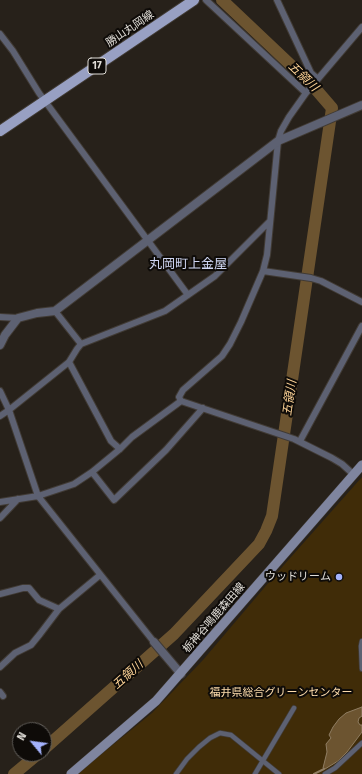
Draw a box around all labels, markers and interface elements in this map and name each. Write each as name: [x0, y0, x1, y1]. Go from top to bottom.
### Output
street label: 勝山丸岡線: [104, 8, 156, 50]
road number: 17: [88, 58, 106, 74]
water label: 五領川: [285, 59, 321, 95]
district label: 丸岡町上金屋: [149, 256, 227, 272]
water label: 五領川: [280, 379, 300, 417]
place label: ウッドリーム: [265, 570, 331, 584]
marker: ウッドリーム: [334, 572, 344, 582]
street label: 栃神谷鳴鹿森田線: [180, 580, 248, 656]
water label: 五領川: [110, 658, 146, 692]
park label: 福井県総合グリーンセンター: [210, 686, 352, 700]
north arrow: [12, 722, 52, 762]
text: N: [14, 730, 29, 743]

